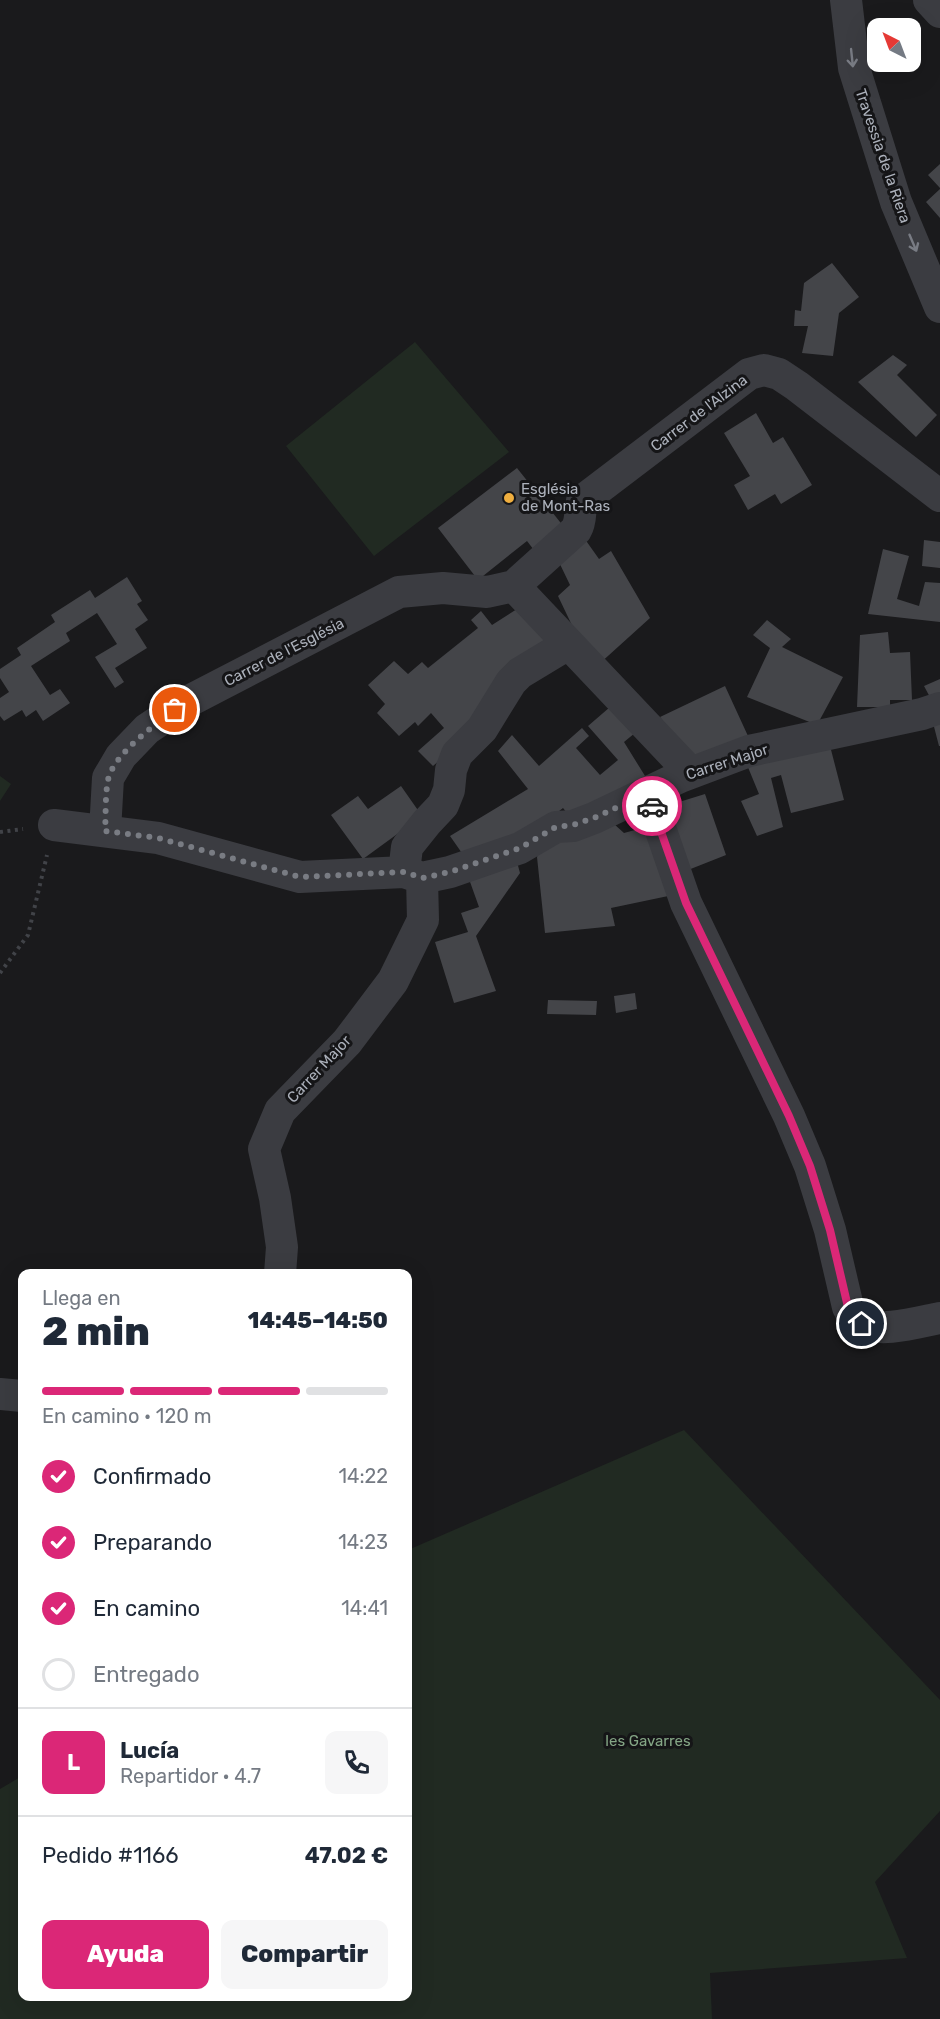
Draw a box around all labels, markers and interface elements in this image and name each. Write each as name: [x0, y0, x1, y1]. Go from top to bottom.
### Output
north arrow: [867, 18, 921, 72]
map controls: [867, 18, 921, 72]
one-way arrow: [847, 48, 858, 68]
street label: Travessia de la Riera: [852, 86, 914, 226]
one-way arrow: [908, 233, 919, 252]
street label: Carrer de l'Alzina: [647, 371, 751, 455]
place label: Església de Mont-Ras: [521, 480, 610, 515]
marker: Església de Mont-Ras: [502, 491, 516, 505]
street label: Carrer de l'Església: [221, 614, 347, 690]
pin: [149, 684, 200, 735]
icon: bag: [158, 693, 191, 726]
street label: Carrer Major: [684, 740, 771, 784]
courier: [622, 776, 682, 836]
icon: car: [636, 790, 669, 823]
street label: Carrer Major: [283, 1031, 355, 1106]
text: Llega en: [42, 1286, 121, 1310]
pin: [836, 1298, 887, 1349]
text: 14:45–14:50: [248, 1307, 388, 1334]
icon: home: [845, 1307, 878, 1340]
text: 2 min: [42, 1309, 150, 1355]
text: En camino · 120 m: [42, 1404, 212, 1428]
icon: check: [42, 1460, 75, 1493]
text: Confirmado: [93, 1463, 211, 1490]
text: 14:22: [338, 1464, 388, 1488]
icon: check: [42, 1526, 75, 1559]
text: Preparando: [93, 1529, 212, 1556]
text: 14:23: [338, 1530, 388, 1554]
icon: check: [42, 1592, 75, 1625]
text: En camino: [93, 1595, 200, 1622]
text: 14:41: [341, 1596, 388, 1620]
text: Entregado: [93, 1661, 200, 1688]
button: phone: [325, 1731, 388, 1794]
park label: les Gavarres: [605, 1732, 691, 1750]
text: Lucía: [120, 1737, 179, 1764]
text: L: [67, 1749, 80, 1776]
text: Repartidor · 4.7: [120, 1764, 261, 1788]
text: Pedido #1166: [42, 1842, 179, 1869]
text: 47.02 €: [305, 1842, 388, 1869]
button: Ayuda: [42, 1920, 209, 1989]
button: Compartir: [221, 1920, 388, 1989]

